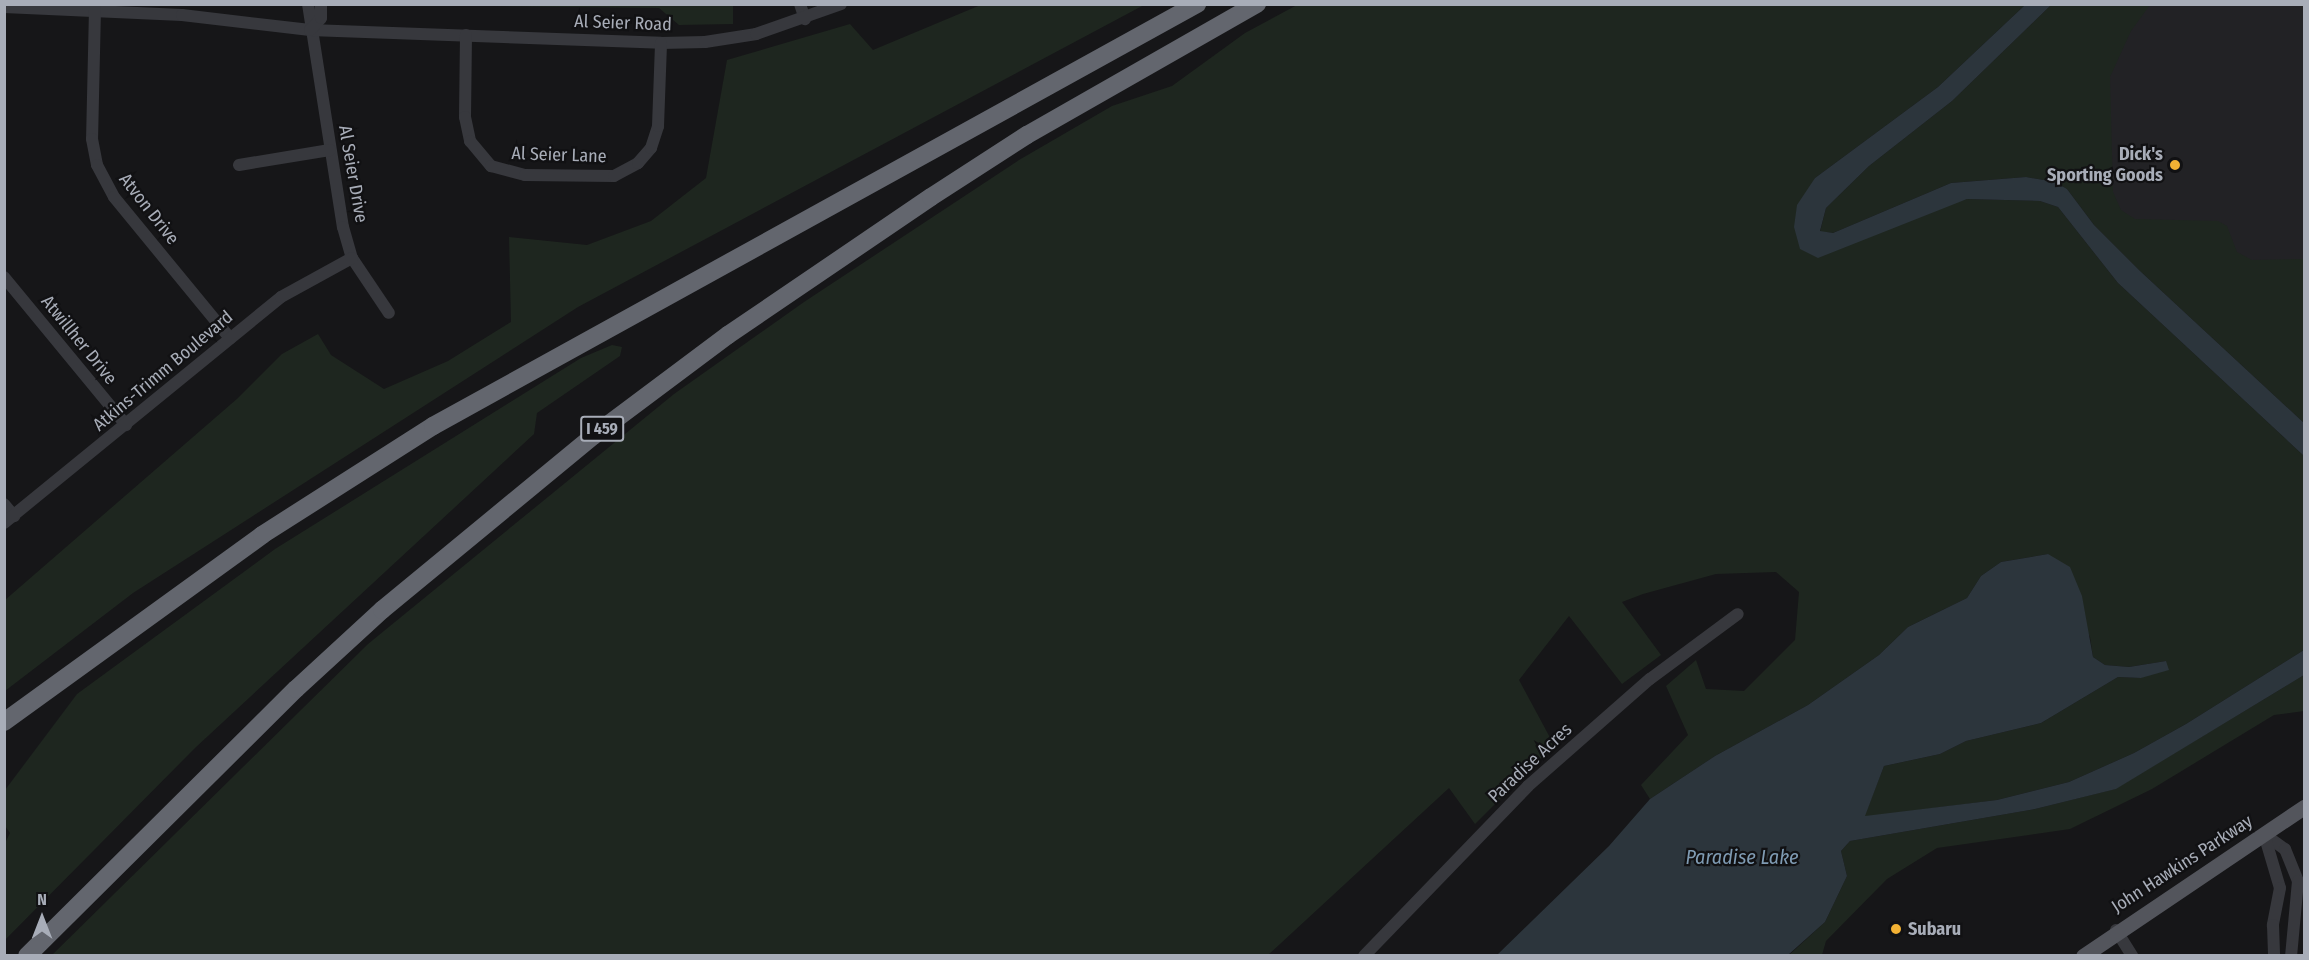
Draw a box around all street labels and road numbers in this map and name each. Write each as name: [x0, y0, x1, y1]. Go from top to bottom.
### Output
street label: Al Seier Road: [574, 11, 672, 35]
street label: Al Seier Drive: [334, 124, 372, 224]
street label: Al Seier Lane: [511, 143, 607, 167]
street label: Atvon Drive: [114, 169, 184, 249]
street label: Atwillher Drive: [37, 291, 121, 389]
street label: Atkins-Trimm Boulevard: [89, 306, 237, 436]
road number: I 459: [580, 416, 624, 442]
street label: Paradise Acres: [1484, 719, 1576, 807]
street label: John Hawkins Parkway: [2108, 810, 2256, 918]

